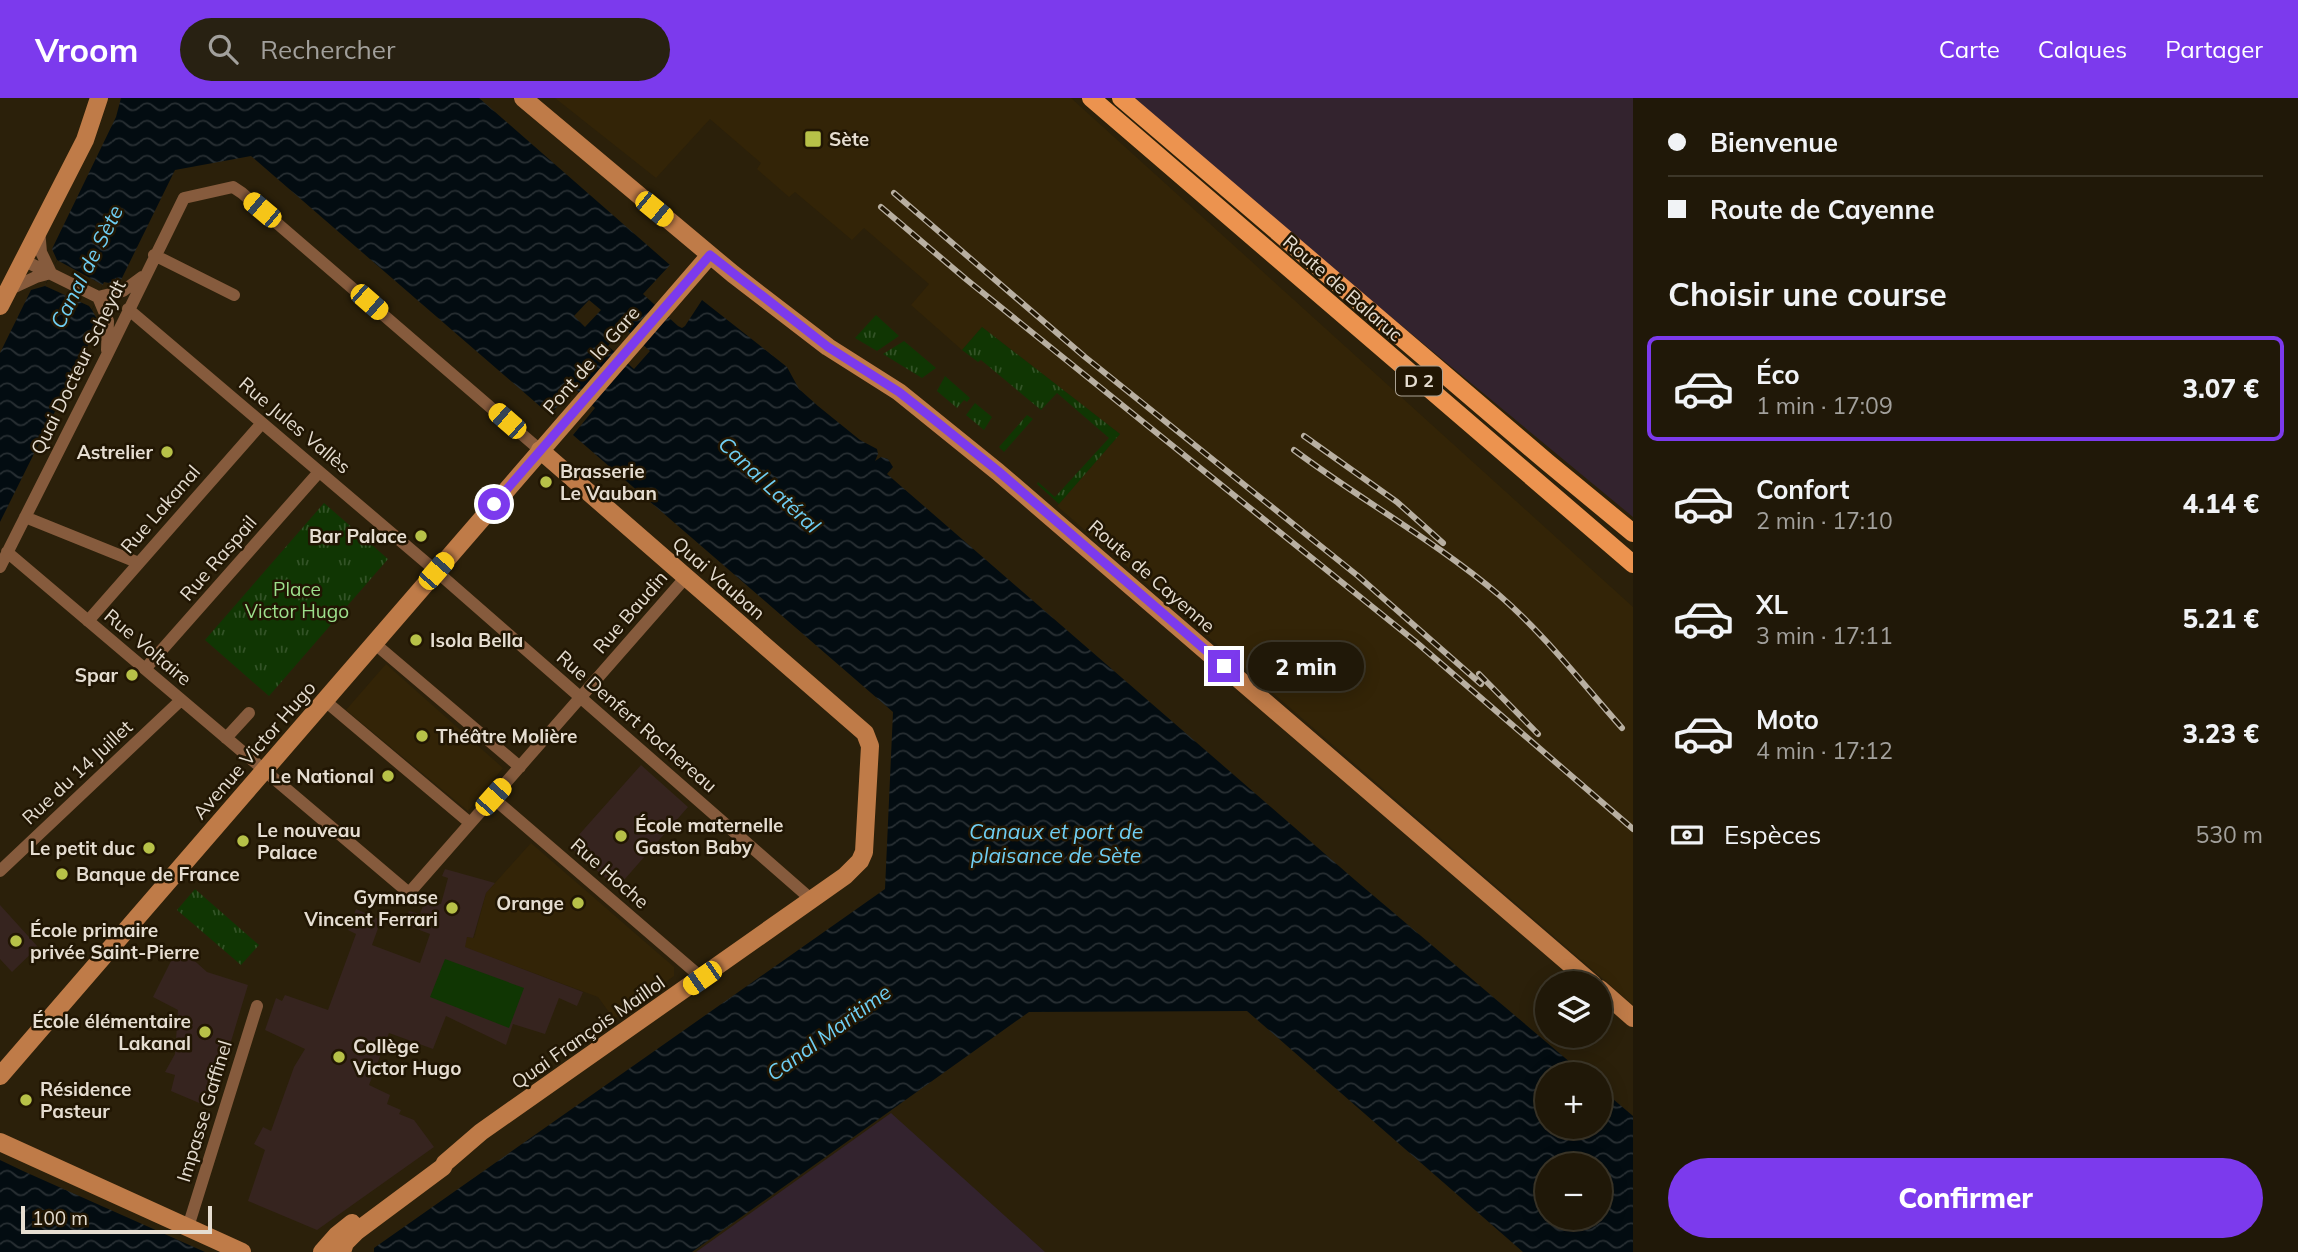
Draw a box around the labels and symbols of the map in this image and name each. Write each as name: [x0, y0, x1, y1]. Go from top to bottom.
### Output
place label: Sète: [829, 127, 869, 151]
marker: Sète: [803, 129, 823, 149]
car: [240, 188, 285, 232]
car: [632, 188, 677, 230]
water label: Canal de Sète: [44, 201, 128, 332]
street label: Route de Balaruc: [1278, 229, 1408, 347]
street label: Quai Docteur Scheydt: [25, 275, 131, 458]
car: [347, 280, 392, 324]
street label: Pont de la Gare: [537, 301, 645, 419]
road number: D 2: [1396, 366, 1442, 396]
street label: Rue Jules Vallès: [234, 371, 356, 479]
car: [485, 399, 530, 443]
water label: Canal Latéral: [713, 430, 826, 538]
place label: Astrelier: [77, 440, 154, 464]
marker: Astrelier: [159, 444, 175, 460]
place label: Brasserie Le Vauban: [560, 459, 657, 505]
street label: Rue Lakanal: [115, 460, 205, 558]
marker: Brasserie Le Vauban: [538, 474, 554, 490]
route start: [478, 488, 510, 520]
street label: Rue Raspail: [174, 510, 262, 606]
street label: Route de Cayenne: [1084, 514, 1220, 638]
place label: Bar Palace: [309, 524, 407, 548]
marker: Bar Palace: [413, 528, 429, 544]
street label: Quai Vauban: [668, 531, 770, 625]
car: [415, 548, 458, 594]
street label: Rue Baudin: [588, 566, 672, 658]
park label: Place Victor Hugo: [245, 577, 349, 623]
street label: Rue Voltaire: [99, 604, 197, 690]
place label: Isola Bella: [430, 628, 523, 652]
marker: Isola Bella: [408, 632, 424, 648]
callout: 2 min: [1248, 642, 1364, 690]
street label: Rue Denfert Rochereau: [552, 645, 722, 797]
route end: [1208, 650, 1240, 682]
place label: Spar: [75, 663, 119, 687]
marker: Spar: [124, 667, 140, 683]
street label: Avenue Victor Hugo: [187, 676, 321, 824]
street label: Rue du 14 Juillet: [17, 714, 137, 829]
place label: Théâtre Molière: [436, 724, 577, 748]
marker: Théâtre Molière: [414, 728, 430, 744]
place label: Le National: [270, 764, 374, 788]
marker: Le National: [380, 768, 396, 784]
car: [472, 774, 515, 820]
place label: École maternelle Gaston Baby: [635, 813, 784, 859]
place label: Le nouveau Palace: [257, 818, 361, 864]
water label: Canaux et port de plaisance de Sète: [969, 818, 1143, 868]
marker: École maternelle Gaston Baby: [613, 828, 629, 844]
marker: Le nouveau Palace: [235, 833, 251, 849]
street label: Rue Hoche: [566, 833, 654, 913]
place label: Le petit duc: [29, 836, 135, 860]
marker: Le petit duc: [141, 840, 157, 856]
place label: Banque de France: [76, 862, 240, 886]
marker: Banque de France: [54, 866, 70, 882]
place label: Gymnase Vincent Ferrari: [303, 885, 438, 931]
place label: Orange: [496, 891, 564, 915]
marker: Orange: [570, 895, 586, 911]
marker: Gymnase Vincent Ferrari: [444, 900, 460, 916]
place label: École primaire privée Saint-Pierre: [30, 918, 199, 964]
marker: École primaire privée Saint-Pierre: [8, 933, 24, 949]
car: [679, 957, 726, 999]
street label: Quai François Maillol: [507, 970, 669, 1094]
water label: Canal Maritime: [761, 978, 896, 1086]
place label: École élémentaire Lakanal: [32, 1009, 191, 1055]
marker: École élémentaire Lakanal: [197, 1024, 213, 1040]
place label: Collège Victor Hugo: [352, 1034, 461, 1080]
street label: Impasse Gaffinel: [171, 1037, 237, 1185]
marker: Collège Victor Hugo: [331, 1049, 347, 1065]
place label: Résidence Pasteur: [40, 1077, 131, 1123]
marker: Résidence Pasteur: [18, 1092, 34, 1108]
scale bar: [21, 1203, 212, 1235]

